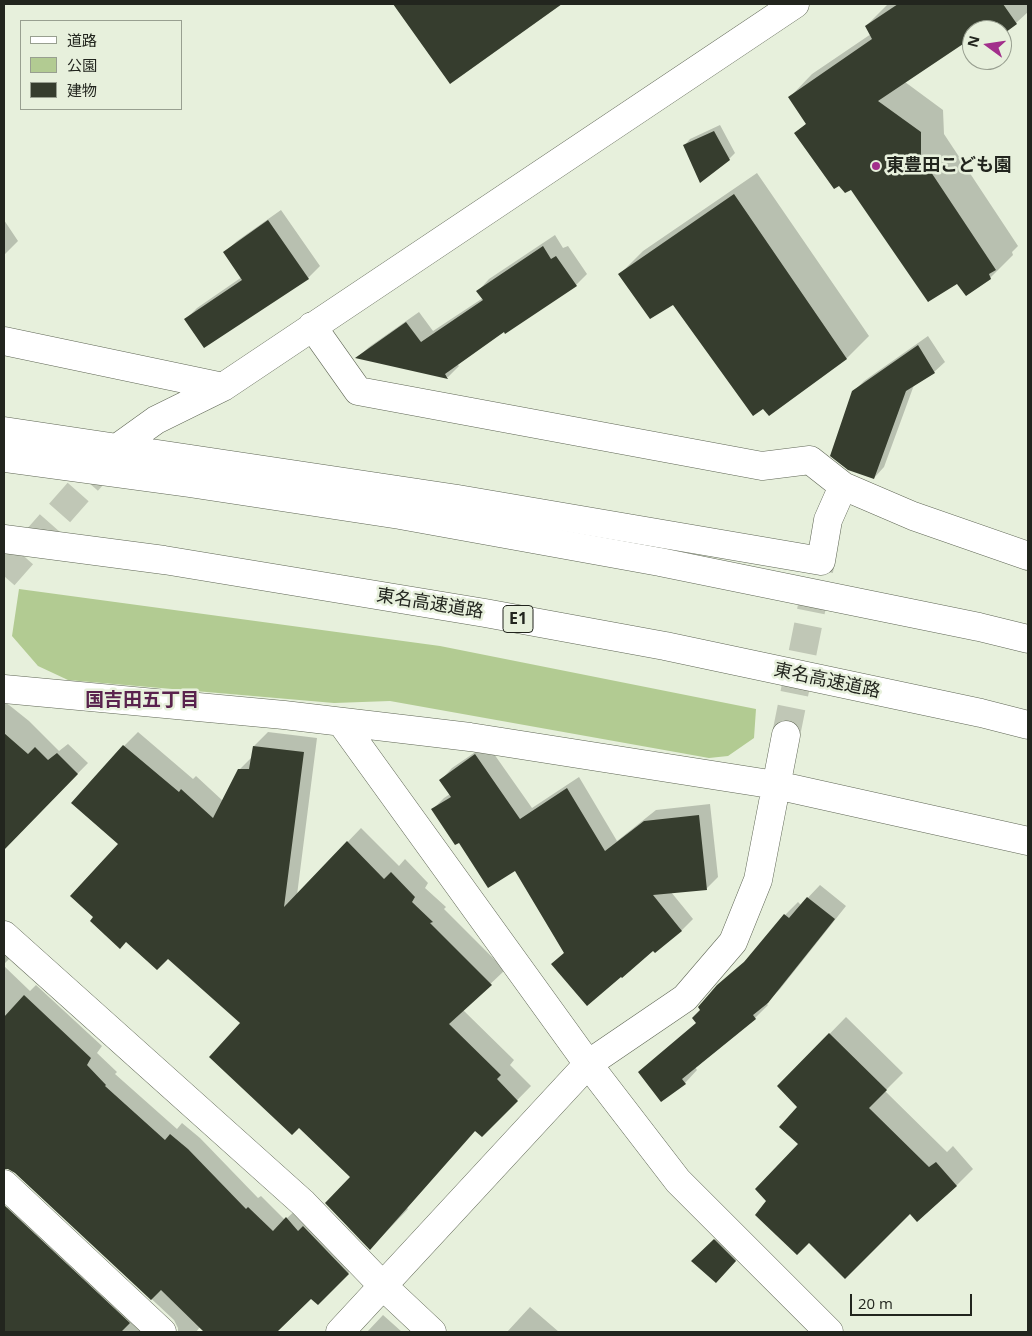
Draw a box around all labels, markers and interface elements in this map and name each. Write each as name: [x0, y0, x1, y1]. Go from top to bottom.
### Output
legend: [20, 20, 182, 110]
north arrow: [962, 20, 1012, 70]
text: 道路: [67, 30, 97, 50]
text: N: [962, 34, 984, 49]
text: 公園: [67, 55, 97, 75]
text: 建物: [67, 80, 97, 100]
place label: 東豊田こども園: [886, 155, 1012, 177]
marker: 東豊田こども園: [870, 160, 882, 172]
street label: 東名高速道路: [375, 585, 485, 623]
road number: E1: [503, 606, 533, 632]
street label: 東名高速道路: [772, 659, 882, 703]
district label: 国吉田五丁目: [85, 690, 199, 712]
scale bar: [852, 1284, 974, 1316]
text: 20 m: [858, 1293, 893, 1313]

